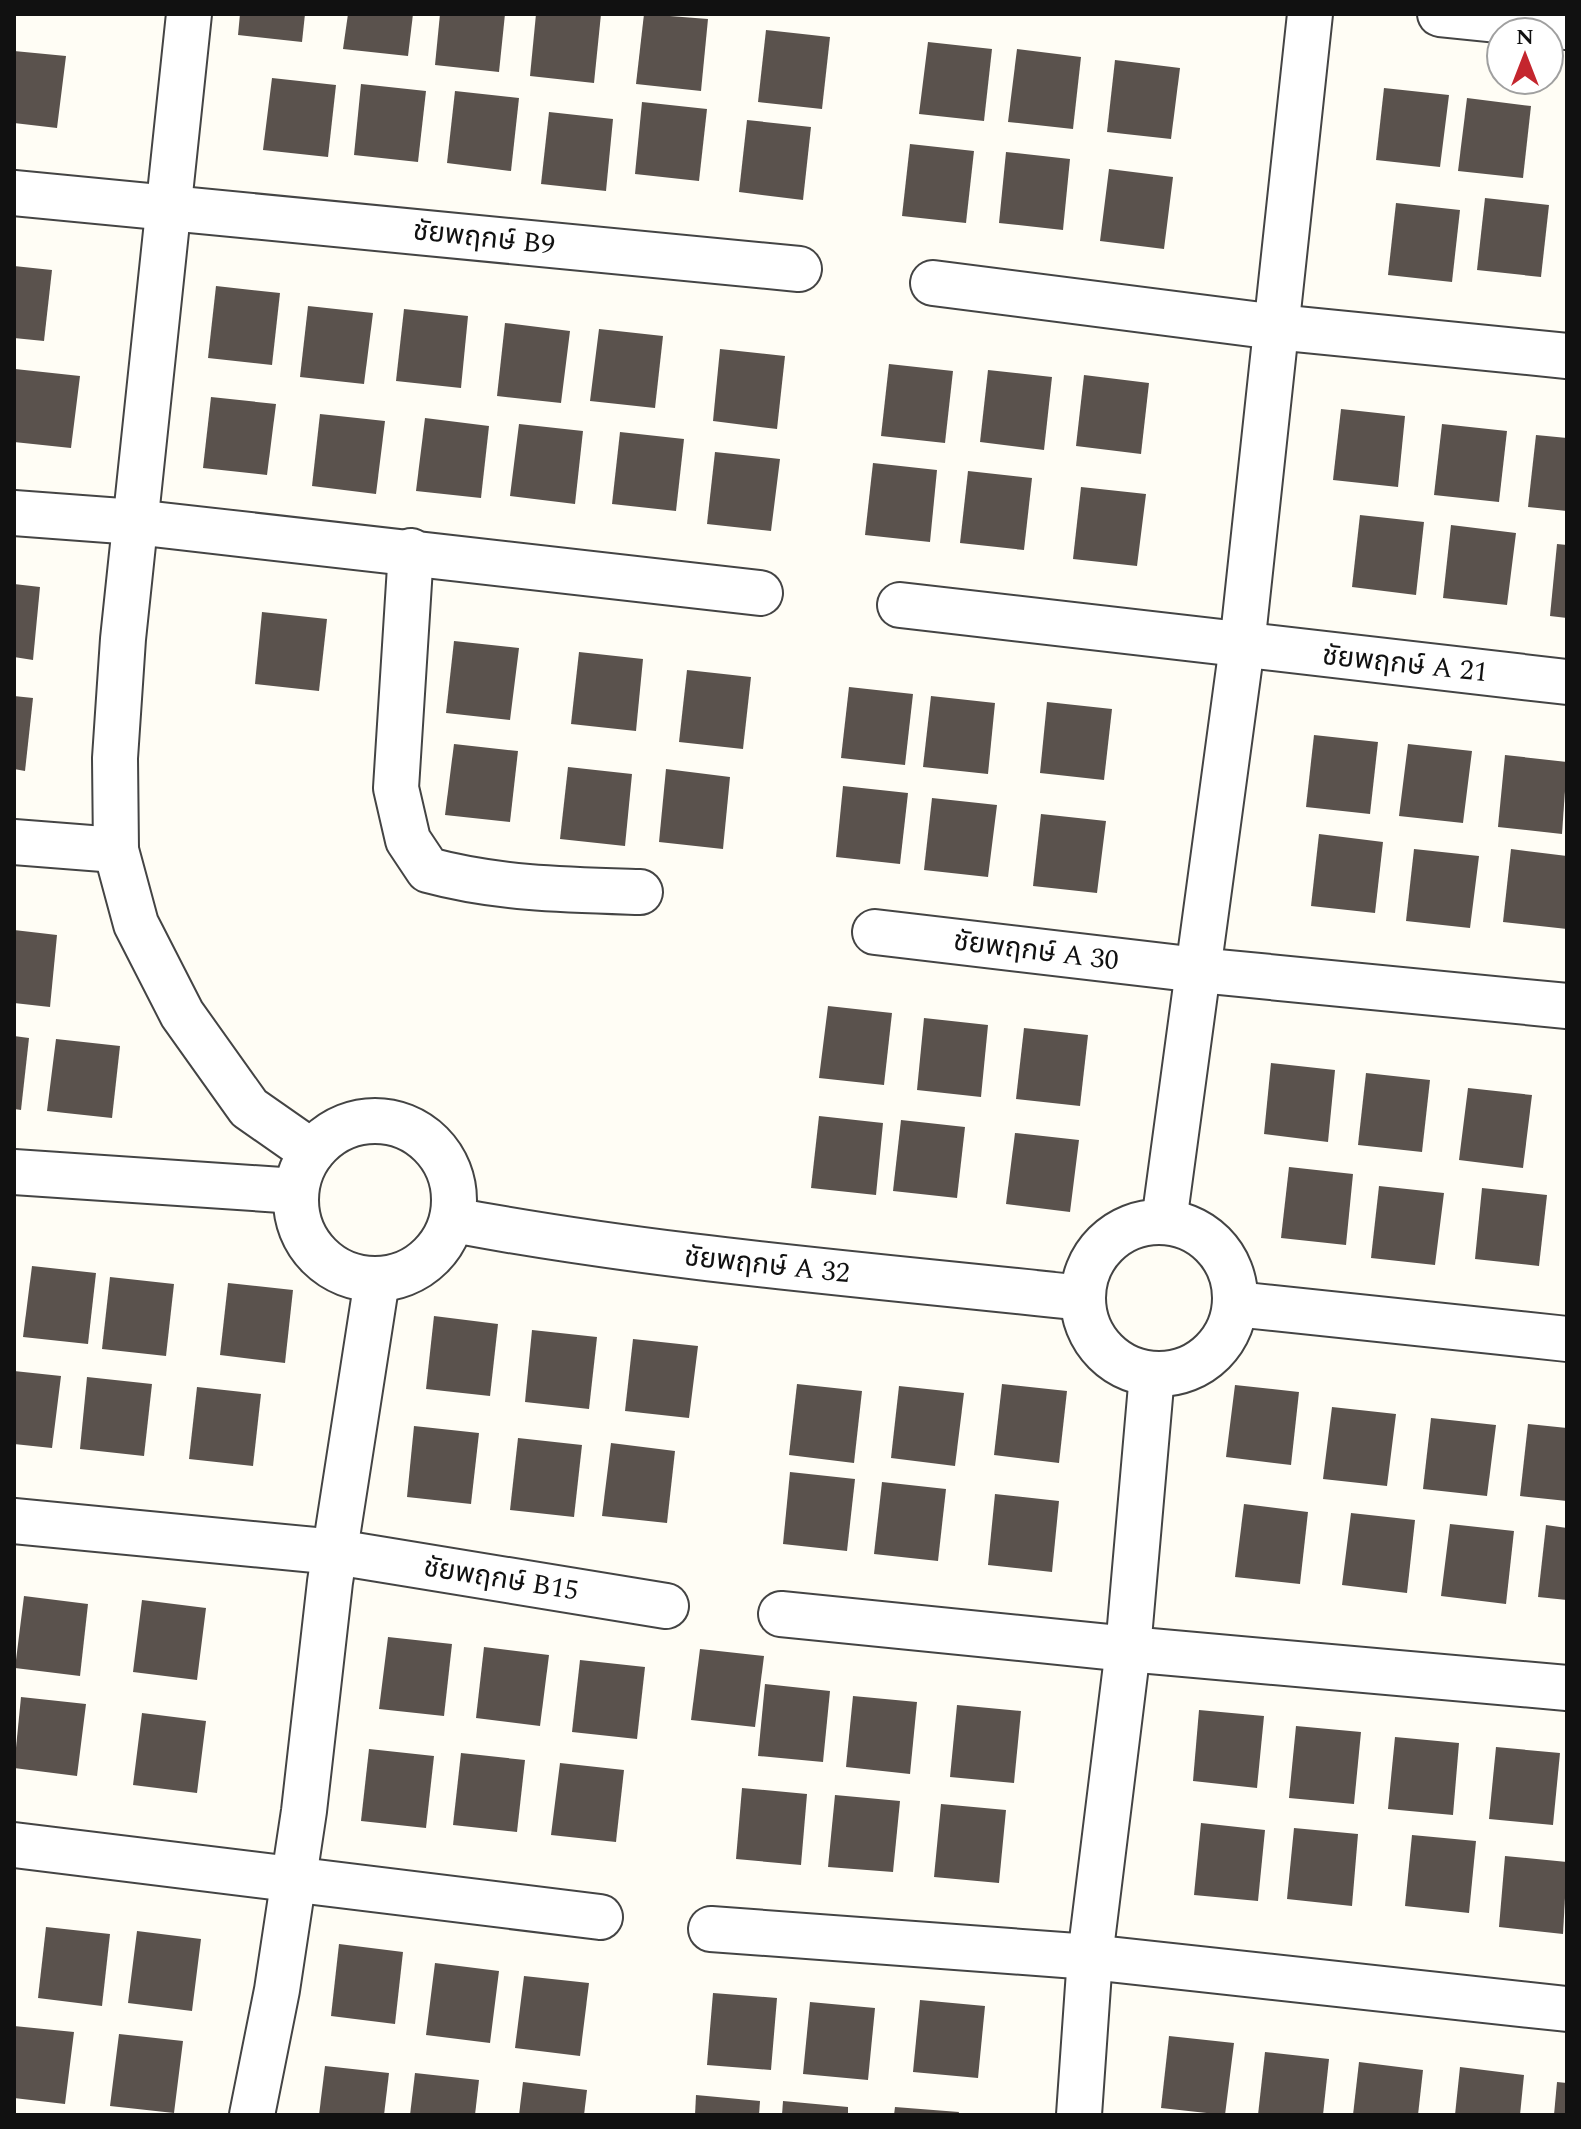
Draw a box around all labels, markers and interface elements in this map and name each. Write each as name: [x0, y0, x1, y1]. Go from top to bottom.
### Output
north arrow: [1485, 16, 1565, 96]
text: N: [1516, 21, 1534, 54]
street label: ชัยพฤกษ์ B9: [411, 209, 557, 267]
street label: ชัยพฤกษ์ A 21: [1320, 634, 1490, 694]
street label: ชัยพฤกษ์ A 30: [951, 920, 1121, 982]
street label: ชัยพฤกษ์ A 32: [682, 1235, 852, 1295]
street label: ชัยพฤกษ์ B15: [420, 1546, 582, 1612]

